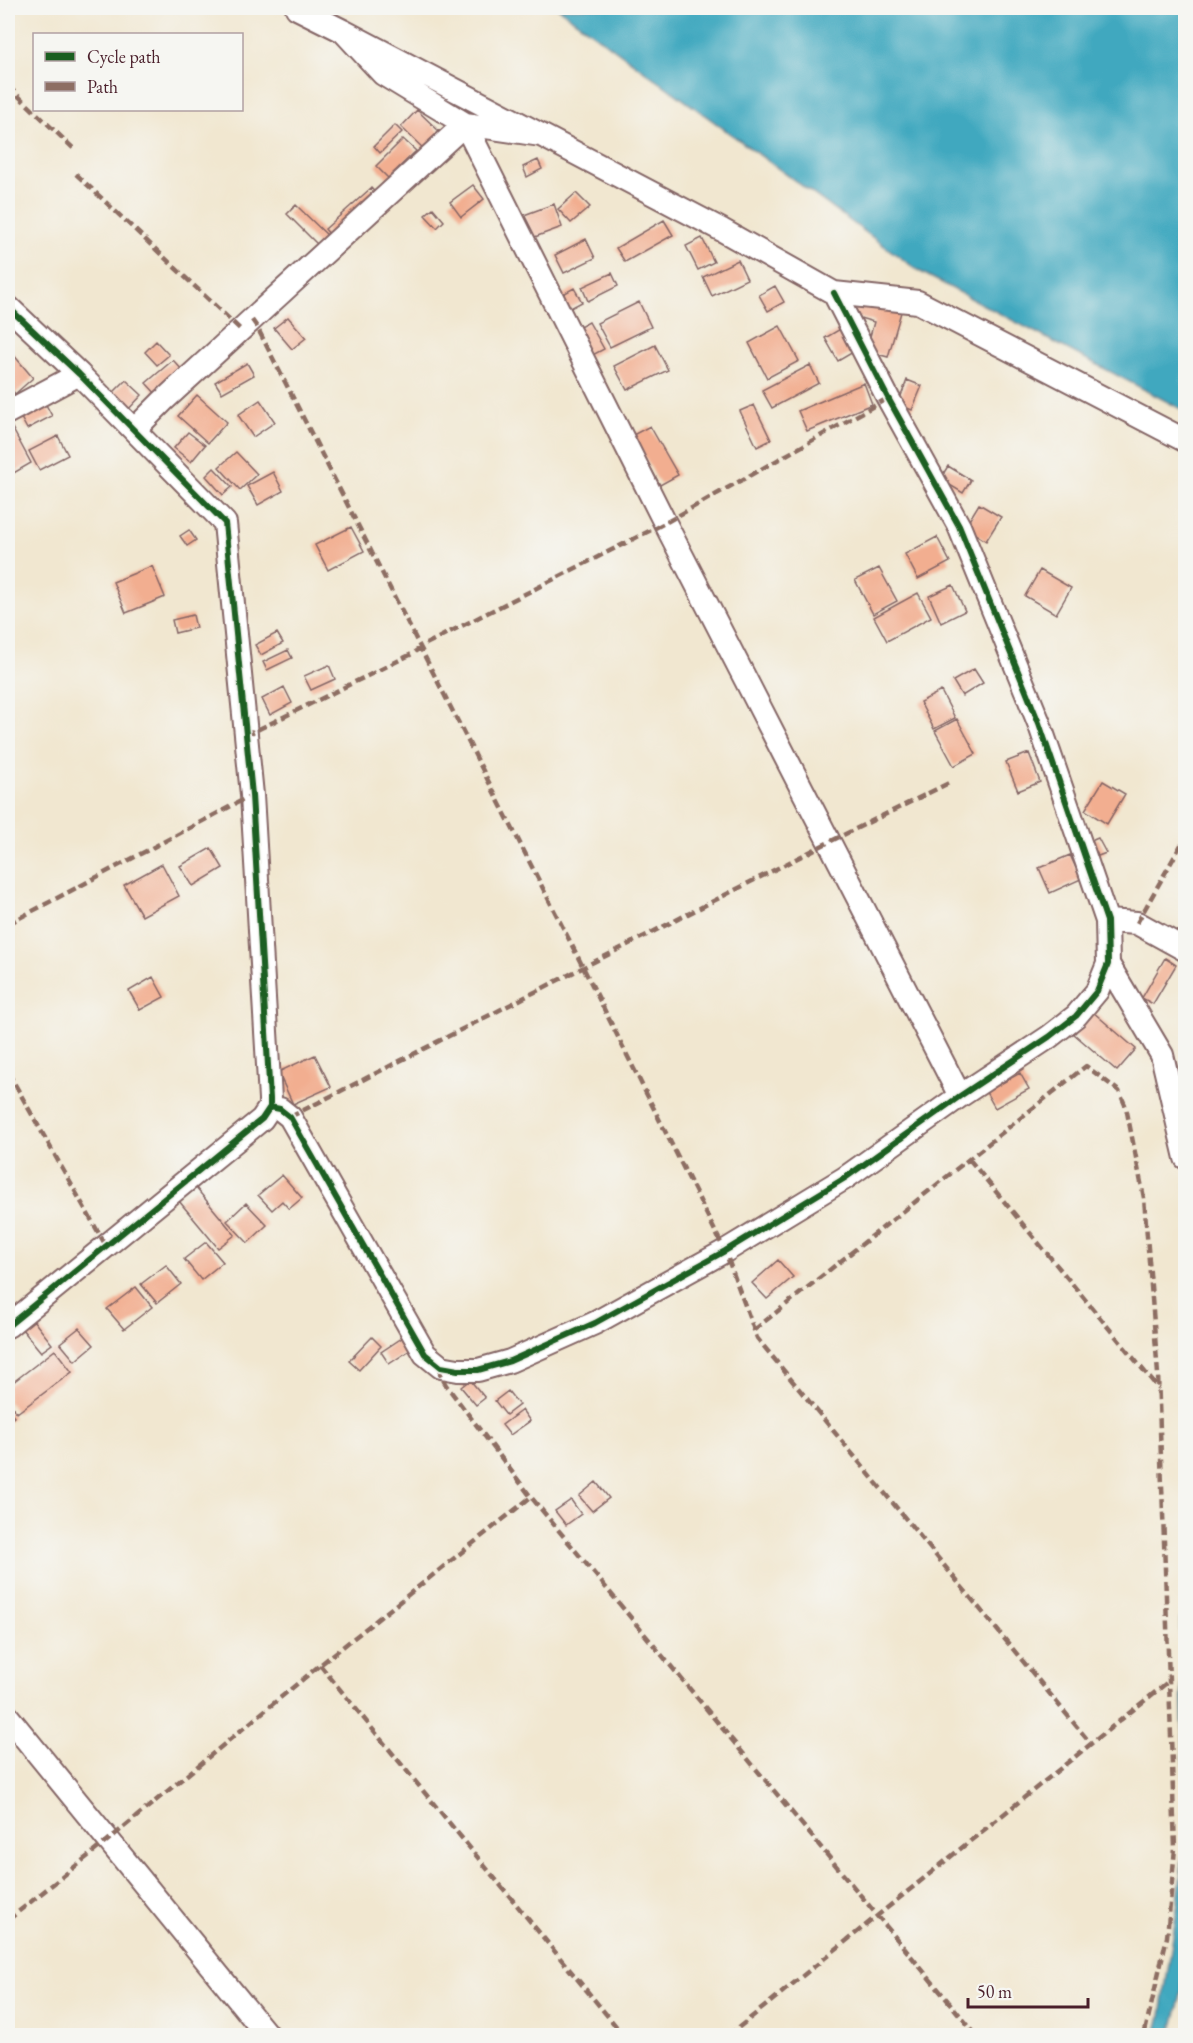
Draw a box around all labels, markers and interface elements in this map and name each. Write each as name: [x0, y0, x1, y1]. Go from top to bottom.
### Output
legend: [33, 33, 243, 111]
text: Cycle path: [87, 45, 161, 68]
text: Path: [87, 75, 118, 98]
scale bar: [968, 1971, 1088, 2009]
text: 50 m: [977, 1980, 1012, 2003]

